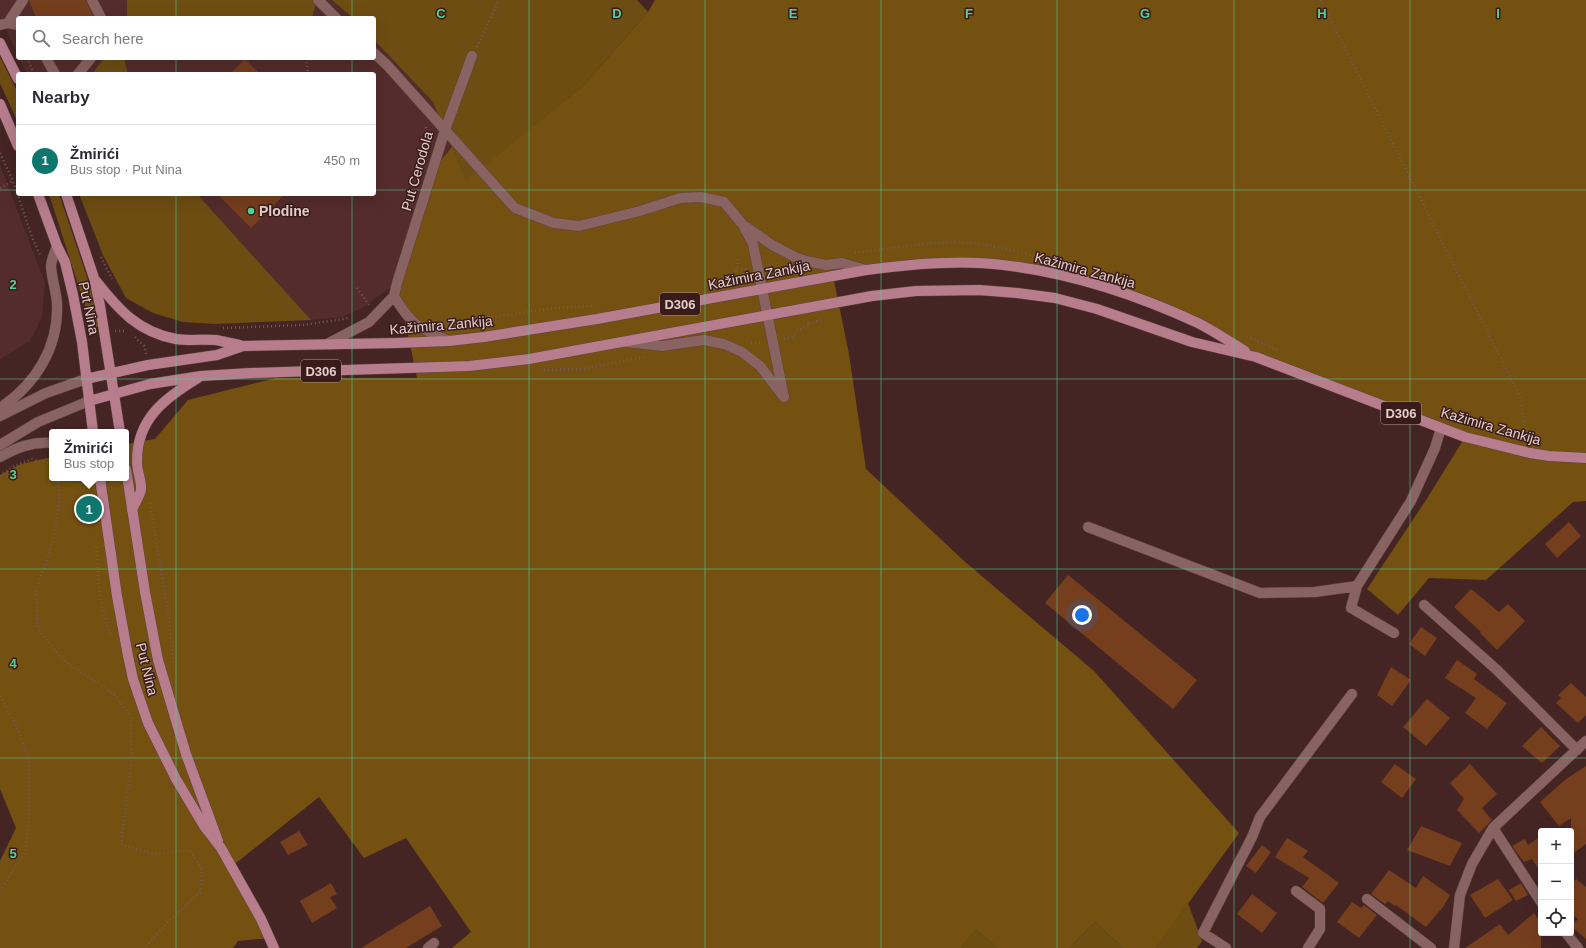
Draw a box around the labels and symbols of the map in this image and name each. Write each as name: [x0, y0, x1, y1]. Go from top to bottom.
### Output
text: C: [436, 6, 446, 21]
text: D: [612, 6, 622, 21]
text: E: [789, 6, 798, 21]
text: F: [965, 6, 973, 21]
text: G: [1140, 6, 1150, 21]
text: H: [1317, 6, 1327, 21]
text: I: [1496, 6, 1500, 21]
street label: Put Cerodola: [398, 129, 436, 212]
place label: Plodine: [259, 203, 310, 219]
marker: Plodine: [246, 206, 256, 216]
street label: Kažimira Zankija: [1033, 249, 1137, 291]
street label: Kažimira Zankija: [707, 257, 812, 293]
text: 2: [9, 277, 17, 292]
street label: Put Nina: [76, 280, 102, 336]
road number: D306: [660, 293, 700, 315]
street label: Kažimira Zankija: [389, 313, 493, 337]
road number: D306: [301, 360, 341, 382]
road number: D306: [1381, 402, 1421, 424]
street label: Kažimira Zankija: [1439, 404, 1543, 448]
text: 3: [9, 467, 17, 482]
pin: 1: [76, 494, 102, 524]
your location: [1072, 605, 1092, 625]
street label: Put Nina: [133, 641, 161, 697]
text: 4: [9, 656, 17, 671]
text: 5: [9, 846, 17, 861]

